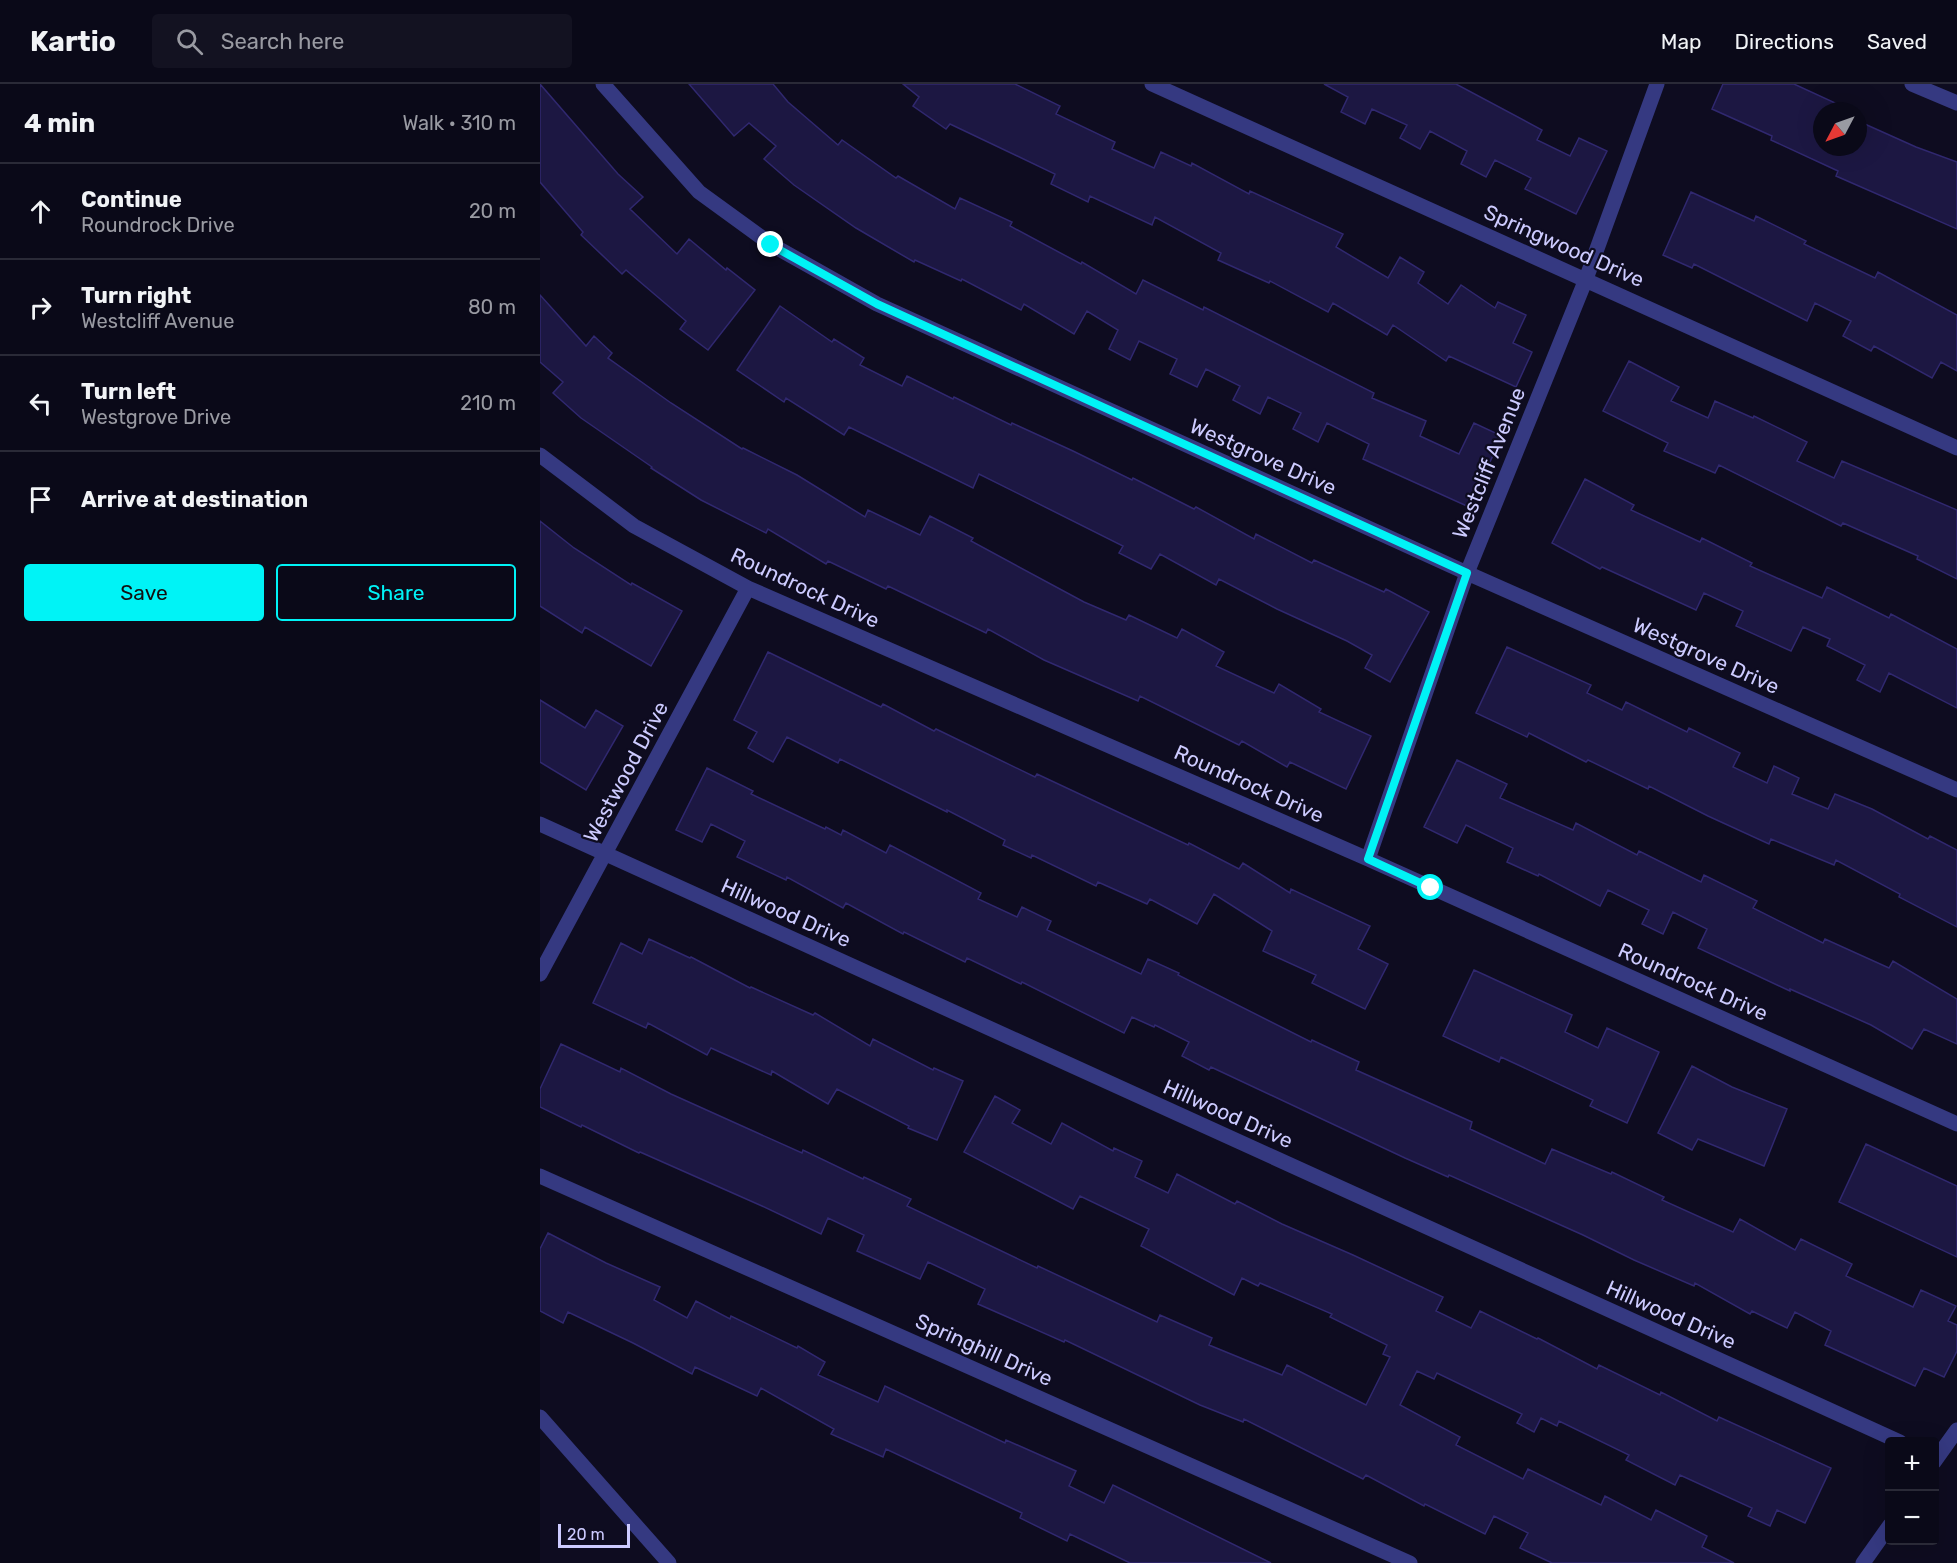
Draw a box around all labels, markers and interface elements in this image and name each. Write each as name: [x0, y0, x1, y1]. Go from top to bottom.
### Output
search box: [152, 14, 572, 68]
text: Kartio: [30, 25, 116, 58]
icon: search: [173, 25, 206, 58]
text: Search here: [221, 28, 344, 55]
text: Map: [1661, 29, 1702, 54]
text: Directions: [1735, 29, 1834, 54]
text: Saved: [1867, 29, 1927, 54]
north arrow: [1813, 102, 1867, 156]
text: 4 min: [24, 108, 95, 139]
text: Walk · 310 m: [402, 111, 516, 135]
text: Continue: [81, 186, 182, 213]
icon: ahead: [24, 195, 57, 228]
text: 20 m: [469, 199, 516, 223]
street label: Springwood Drive: [1480, 199, 1648, 292]
text: Roundrock Drive: [81, 213, 235, 237]
route end: [757, 231, 783, 257]
text: Turn right: [81, 282, 191, 309]
icon: right: [24, 291, 57, 324]
text: 80 m: [468, 295, 516, 319]
text: Westcliff Avenue: [81, 309, 234, 333]
text: Turn left: [81, 378, 176, 405]
street label: Westcliff Avenue: [1447, 383, 1530, 542]
icon: left: [24, 387, 57, 420]
text: 210 m: [460, 391, 516, 415]
text: Westgrove Drive: [81, 405, 231, 429]
street label: Westgrove Drive: [1186, 413, 1340, 500]
icon: arrive: [24, 483, 57, 516]
text: Arrive at destination: [81, 486, 308, 513]
street label: Roundrock Drive: [727, 542, 884, 633]
button: Save: [24, 564, 264, 621]
button: Share: [276, 564, 516, 621]
street label: Westgrove Drive: [1629, 612, 1783, 699]
street label: Westwood Drive: [578, 697, 673, 846]
street label: Roundrock Drive: [1170, 739, 1328, 828]
street label: Hillwood Drive: [718, 873, 855, 952]
route start: [1417, 874, 1443, 900]
street label: Roundrock Drive: [1614, 937, 1772, 1026]
street label: Hillwood Drive: [1160, 1074, 1297, 1153]
street label: Hillwood Drive: [1603, 1275, 1740, 1354]
street label: Springhill Drive: [912, 1308, 1057, 1391]
map controls: [1885, 1437, 1939, 1545]
button: +: [1885, 1437, 1939, 1491]
button: −: [1885, 1491, 1939, 1545]
scale bar: [558, 1521, 630, 1548]
text: 20 m: [567, 1525, 605, 1544]

